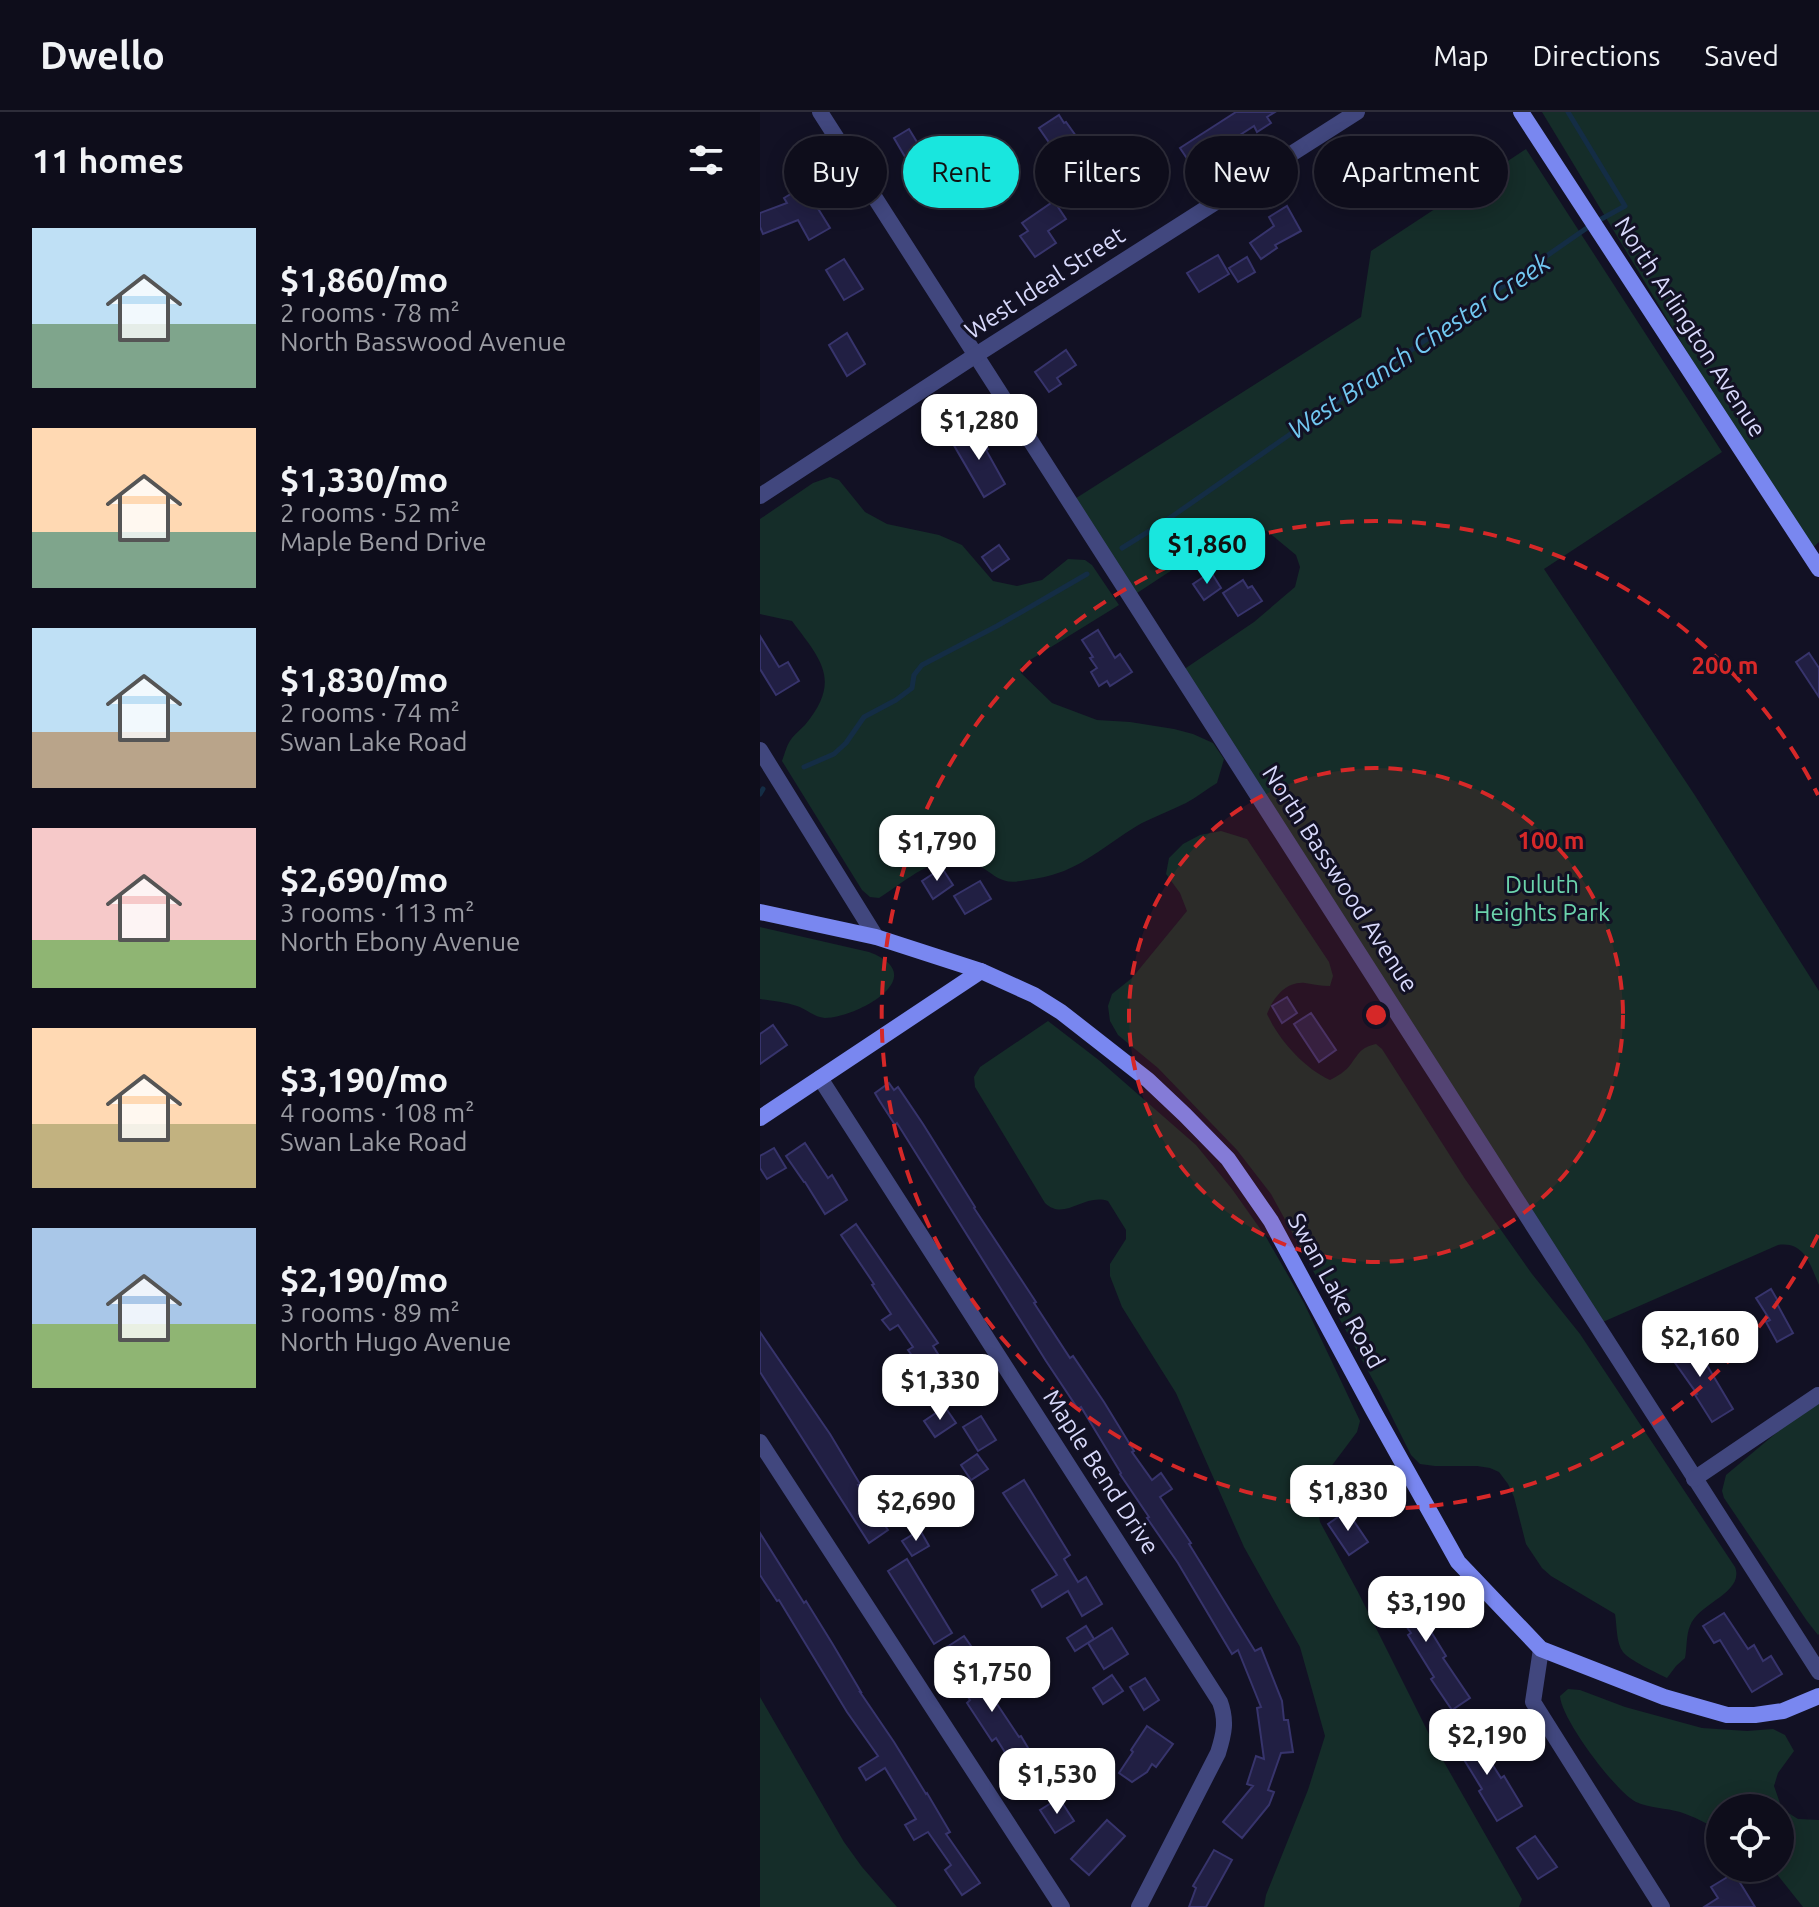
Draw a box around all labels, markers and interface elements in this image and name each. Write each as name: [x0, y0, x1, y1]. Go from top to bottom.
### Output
text: Dwello: [40, 34, 165, 76]
text: Map: [1433, 40, 1489, 71]
text: Directions: [1533, 40, 1660, 71]
text: Saved: [1704, 40, 1779, 71]
chip: Buy: [784, 136, 887, 208]
chip: Rent: [903, 136, 1019, 208]
chip: Filters: [1035, 136, 1169, 208]
chip: New: [1185, 136, 1298, 208]
chip: Apartment: [1314, 136, 1508, 208]
icon: filters: [684, 138, 728, 182]
text: 11 homes: [32, 141, 184, 179]
street label: North Arlington Avenue: [1609, 212, 1772, 442]
street label: West Ideal Street: [960, 221, 1130, 344]
water label: West Branch Chester Creek: [1282, 247, 1556, 444]
icon: home: [96, 260, 192, 356]
text: $1,860/mo: [280, 260, 448, 298]
text: 2 rooms · 78 m²: [280, 298, 460, 327]
text: North Basswood Avenue: [280, 327, 566, 356]
pin: $1,280: [914, 394, 1044, 462]
text: $1,280: [939, 405, 1019, 434]
icon: home: [96, 460, 192, 556]
text: $1,330/mo: [280, 460, 448, 498]
text: 2 rooms · 52 m²: [280, 498, 460, 527]
pin: $1,860: [1142, 518, 1272, 586]
text: Maple Bend Drive: [280, 527, 487, 556]
text: $1,860: [1167, 529, 1247, 558]
text: 200 m: [1692, 652, 1758, 679]
icon: home: [96, 660, 192, 756]
text: $1,830/mo: [280, 660, 448, 698]
text: 2 rooms · 74 m²: [280, 698, 460, 727]
text: Swan Lake Road: [280, 727, 467, 756]
street label: North Basswood Avenue: [1257, 761, 1424, 997]
pin: $1,790: [872, 815, 1002, 883]
text: $1,790: [897, 826, 977, 855]
text: 100 m: [1518, 827, 1584, 854]
icon: home: [96, 860, 192, 956]
text: $2,690/mo: [280, 860, 448, 898]
park label: Duluth Heights Park: [1474, 871, 1610, 926]
text: 3 rooms · 113 m²: [280, 898, 475, 927]
text: North Ebony Avenue: [280, 927, 520, 956]
centre of rings: [1362, 1001, 1390, 1029]
icon: home: [96, 1060, 192, 1156]
text: $3,190/mo: [280, 1060, 448, 1098]
text: 4 rooms · 108 m²: [280, 1098, 475, 1127]
text: Swan Lake Road: [280, 1127, 467, 1156]
street label: Swan Lake Road: [1283, 1209, 1390, 1373]
icon: home: [96, 1260, 192, 1356]
text: $2,190/mo: [280, 1260, 448, 1298]
text: 3 rooms · 89 m²: [280, 1298, 460, 1327]
pin: $2,160: [1635, 1311, 1765, 1379]
text: $2,160: [1660, 1322, 1740, 1351]
text: North Hugo Avenue: [280, 1327, 511, 1356]
pin: $1,330: [875, 1354, 1005, 1422]
text: $1,330: [900, 1365, 980, 1394]
street label: Maple Bend Drive: [1038, 1384, 1165, 1559]
pin: $1,830: [1283, 1465, 1413, 1533]
pin: $2,690: [851, 1475, 981, 1543]
text: $1,830: [1308, 1476, 1388, 1505]
text: $2,690: [876, 1486, 956, 1515]
pin: $3,190: [1361, 1576, 1491, 1644]
text: $3,190: [1386, 1587, 1466, 1616]
pin: $1,750: [927, 1646, 1057, 1714]
text: $1,750: [952, 1657, 1032, 1686]
pin: $2,190: [1422, 1709, 1552, 1777]
text: $2,190: [1447, 1720, 1527, 1749]
pin: $1,530: [992, 1748, 1122, 1816]
text: $1,530: [1017, 1759, 1097, 1788]
map controls: [1706, 1794, 1794, 1882]
button: locate: [1706, 1794, 1794, 1882]

